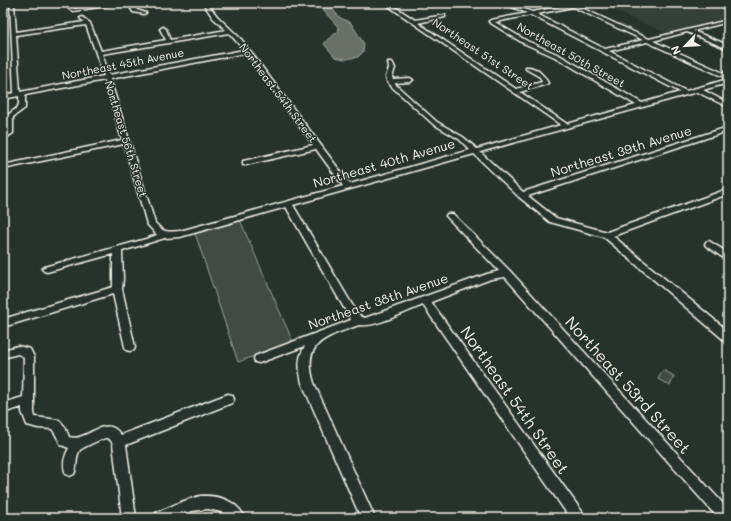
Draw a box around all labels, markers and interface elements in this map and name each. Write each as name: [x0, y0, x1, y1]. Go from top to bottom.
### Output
street label: Northeast 51st Street: [430, 14, 537, 93]
street label: Northeast 50th Street: [515, 19, 628, 91]
north arrow: [665, 26, 705, 66]
street label: Northeast 54th Street: [236, 40, 321, 146]
text: N: [667, 43, 684, 57]
street label: Northeast 45th Avenue: [61, 44, 185, 83]
street label: Northeast 56th Street: [102, 79, 151, 199]
street label: Northeast 39th Avenue: [548, 121, 693, 180]
street label: Northeast 40th Avenue: [311, 134, 457, 191]
street label: Northeast 38th Avenue: [306, 269, 450, 332]
street label: Northeast 53rd Street: [561, 311, 696, 458]
street label: Northeast 54th Street: [456, 322, 574, 478]

